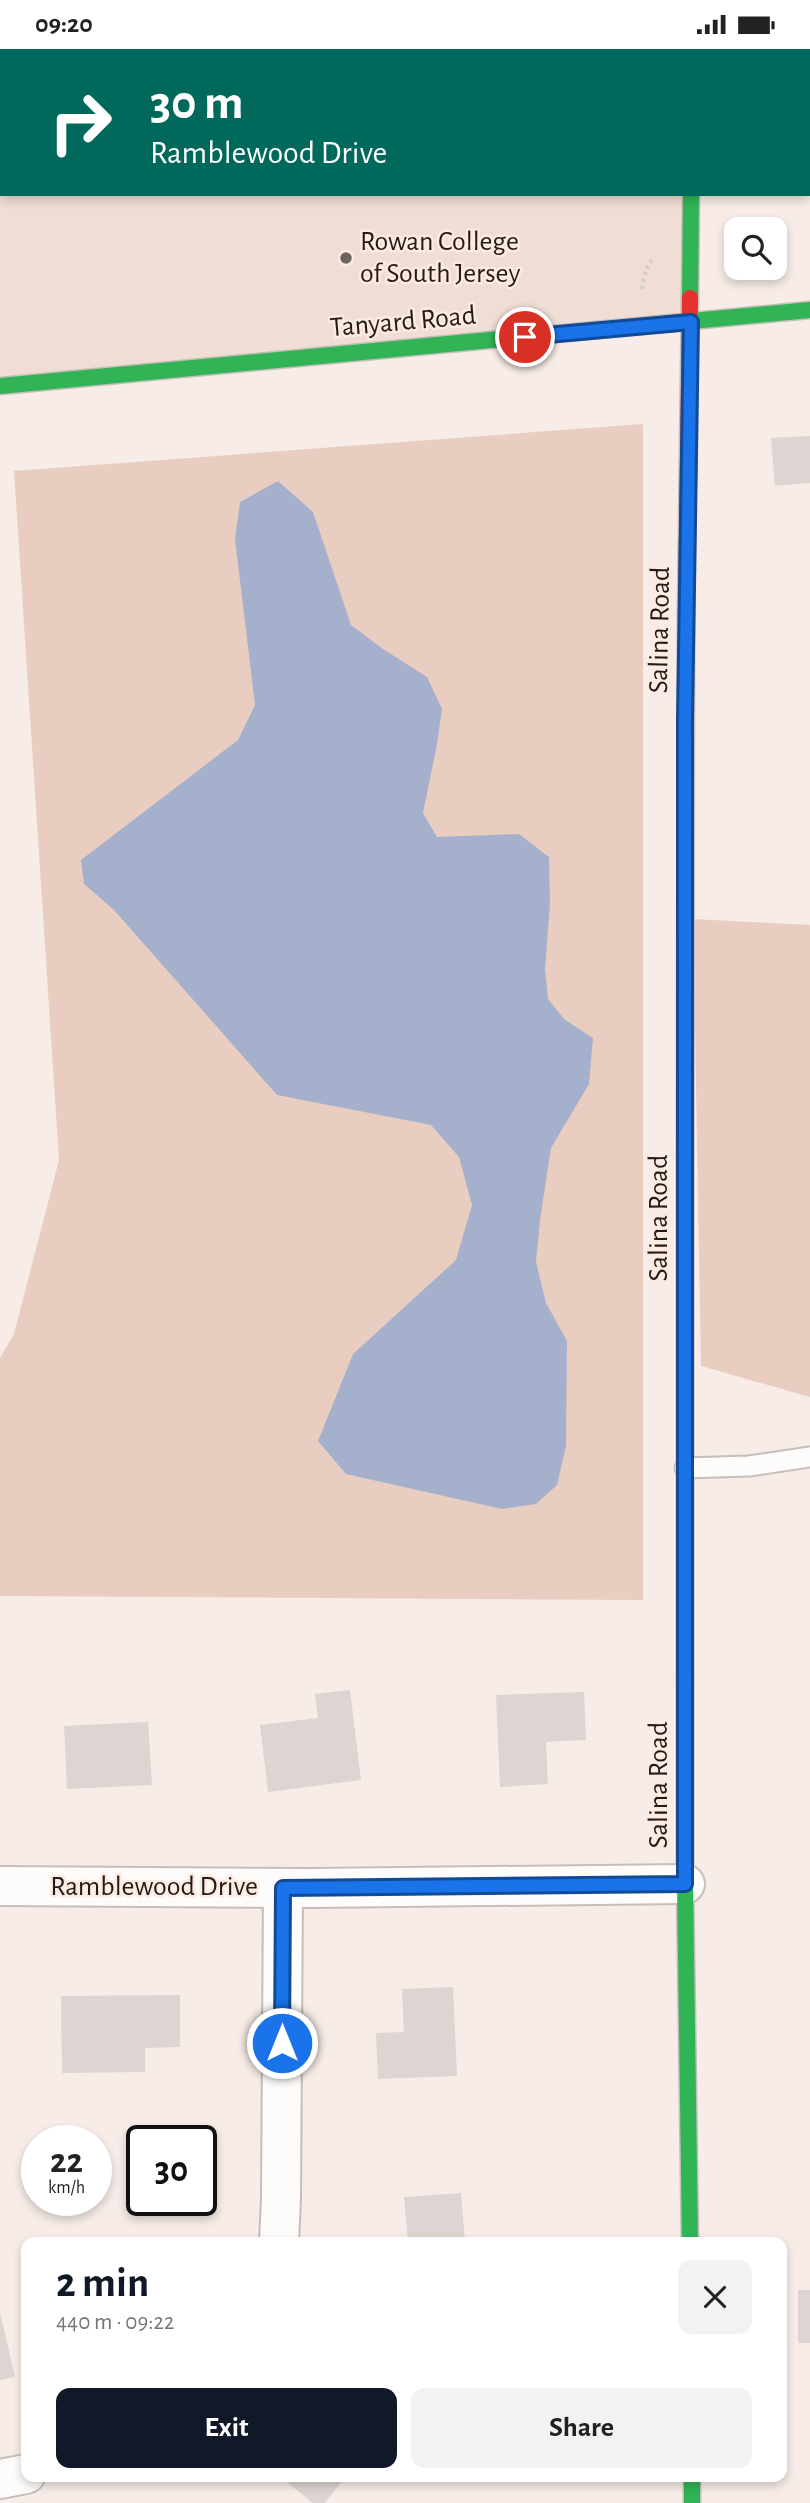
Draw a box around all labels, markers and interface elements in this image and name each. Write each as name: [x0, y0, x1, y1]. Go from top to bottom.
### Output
text: 09:20: [35, 11, 93, 37]
icon: right: [35, 77, 126, 168]
text: 30 m: [150, 79, 244, 128]
text: Ramblewood Drive: [150, 137, 387, 169]
map controls: [724, 217, 787, 280]
button: search: [724, 217, 787, 280]
place label: Rowan College of South Jersey: [360, 228, 520, 288]
marker: Rowan College of South Jersey: [338, 250, 354, 266]
street label: Tanyard Road: [329, 302, 477, 342]
pin: [495, 307, 555, 367]
icon: arrive: [506, 318, 544, 356]
street label: Salina Road: [645, 566, 675, 694]
street label: Salina Road: [645, 1155, 673, 1281]
street label: Salina Road: [645, 1722, 673, 1848]
street label: Ramblewood Drive: [50, 1873, 258, 1901]
position arrow: [245, 2006, 319, 2080]
speed limit sign: 30: [126, 2125, 217, 2216]
text: 22: [50, 2144, 83, 2179]
text: km/h: [48, 2179, 85, 2197]
button: close: [678, 2260, 752, 2334]
text: 2 min: [56, 2262, 149, 2304]
text: 440 m · 09:22: [56, 2311, 174, 2334]
button: Exit: [56, 2388, 397, 2468]
button: Share: [411, 2388, 752, 2468]

